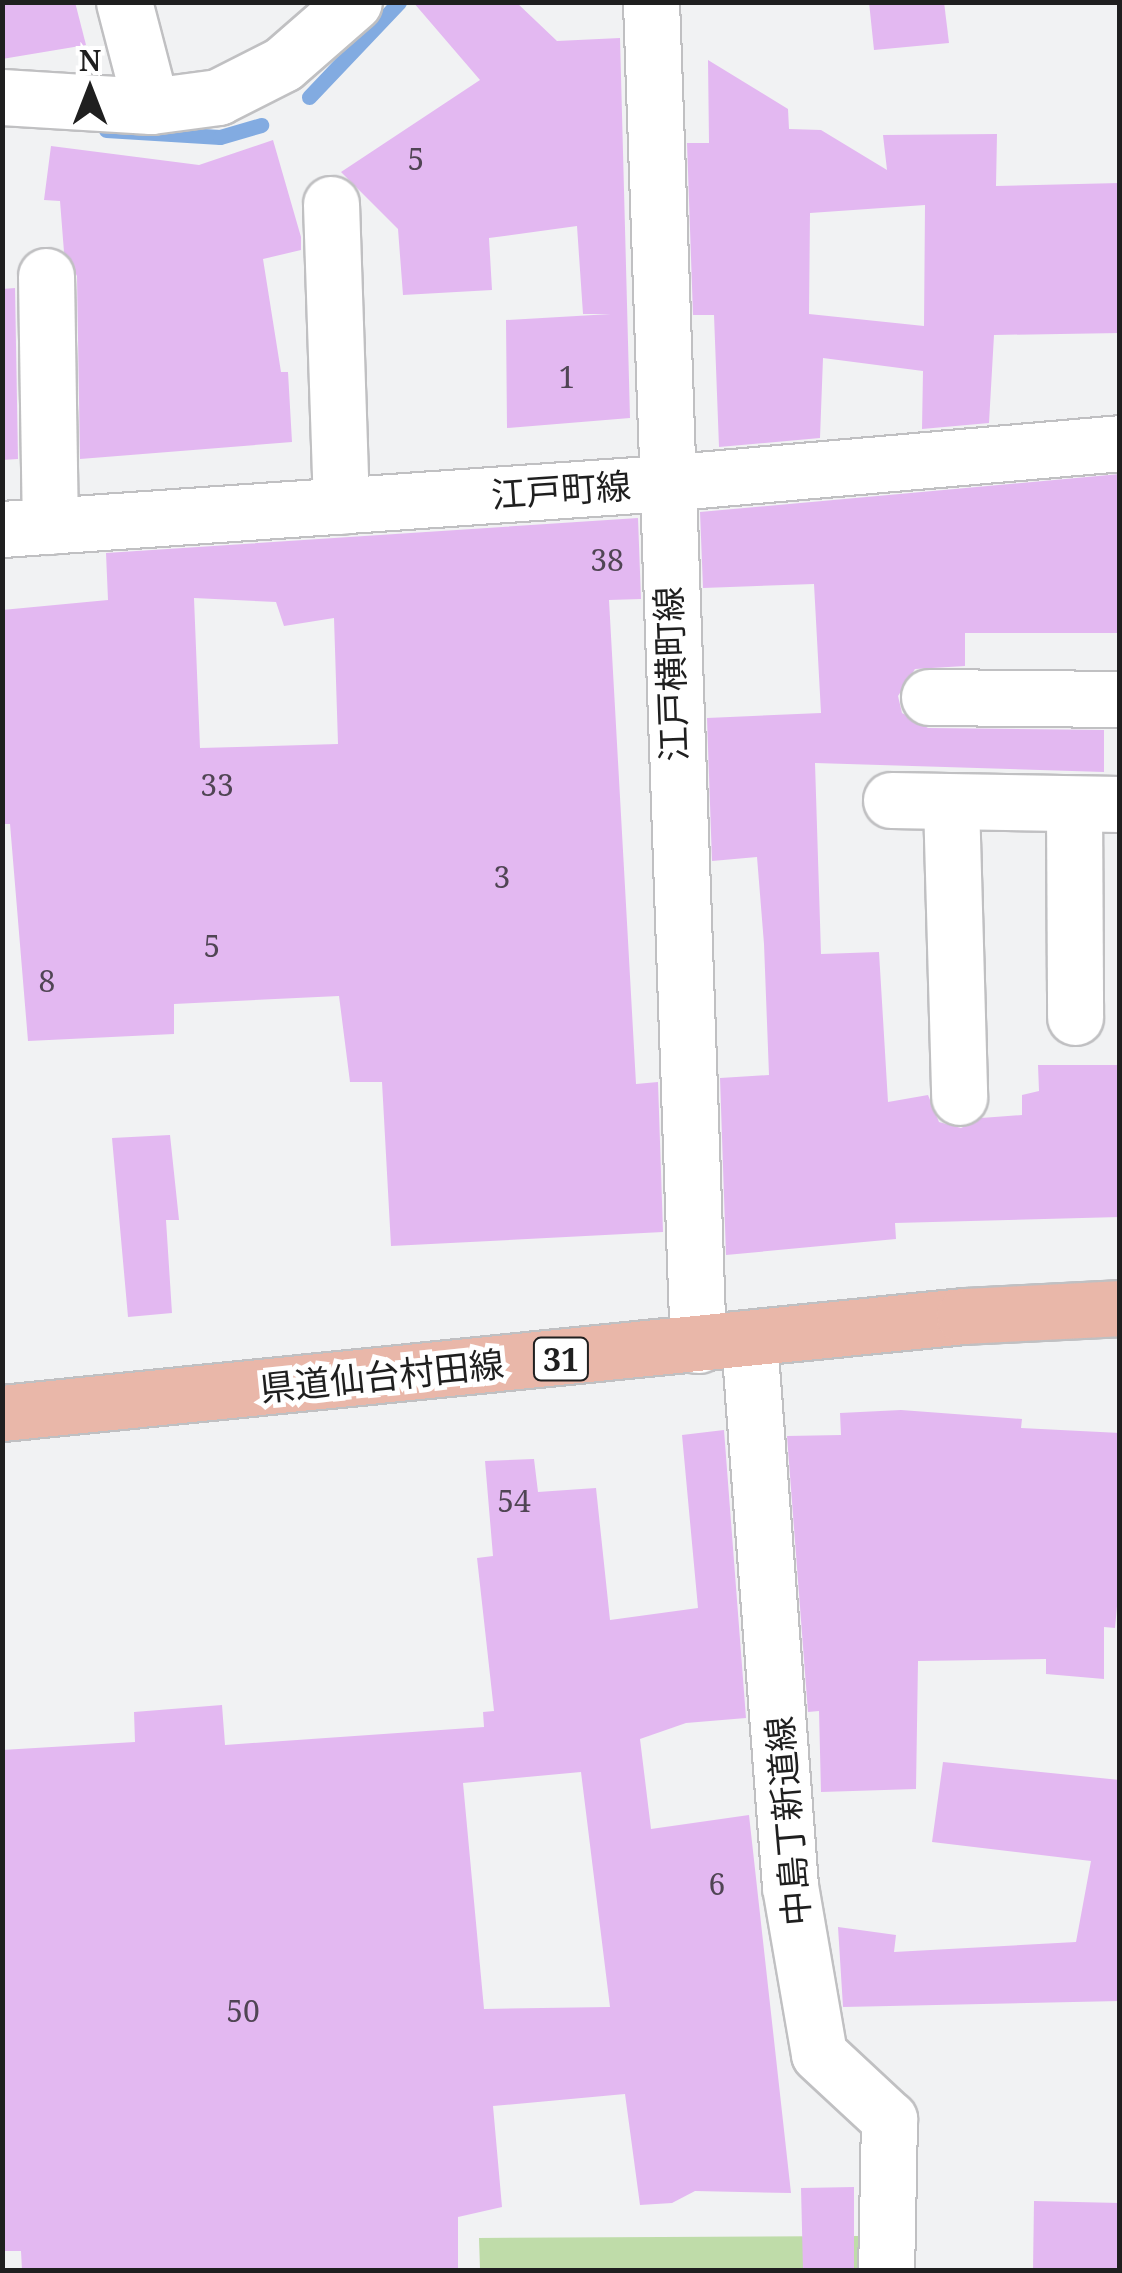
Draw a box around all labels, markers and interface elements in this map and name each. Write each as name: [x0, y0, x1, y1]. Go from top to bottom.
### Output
north arrow: [40, 40, 140, 140]
text: N: [79, 41, 101, 79]
house number: 5: [408, 141, 424, 177]
house number: 1: [559, 359, 575, 395]
street label: 江戸町線: [490, 464, 632, 516]
house number: 38: [590, 542, 624, 578]
street label: 江戸横町線: [647, 586, 695, 762]
house number: 33: [200, 767, 234, 803]
house number: 3: [494, 859, 510, 895]
house number: 5: [204, 928, 220, 964]
house number: 8: [39, 963, 55, 999]
road number: 31: [531, 1332, 591, 1386]
street label: 県道仙台村田線: [258, 1342, 506, 1410]
house number: 54: [497, 1483, 531, 1519]
street label: 中島丁新道線: [758, 1715, 818, 1927]
house number: 6: [709, 1866, 725, 1902]
house number: 50: [226, 1993, 260, 2029]

